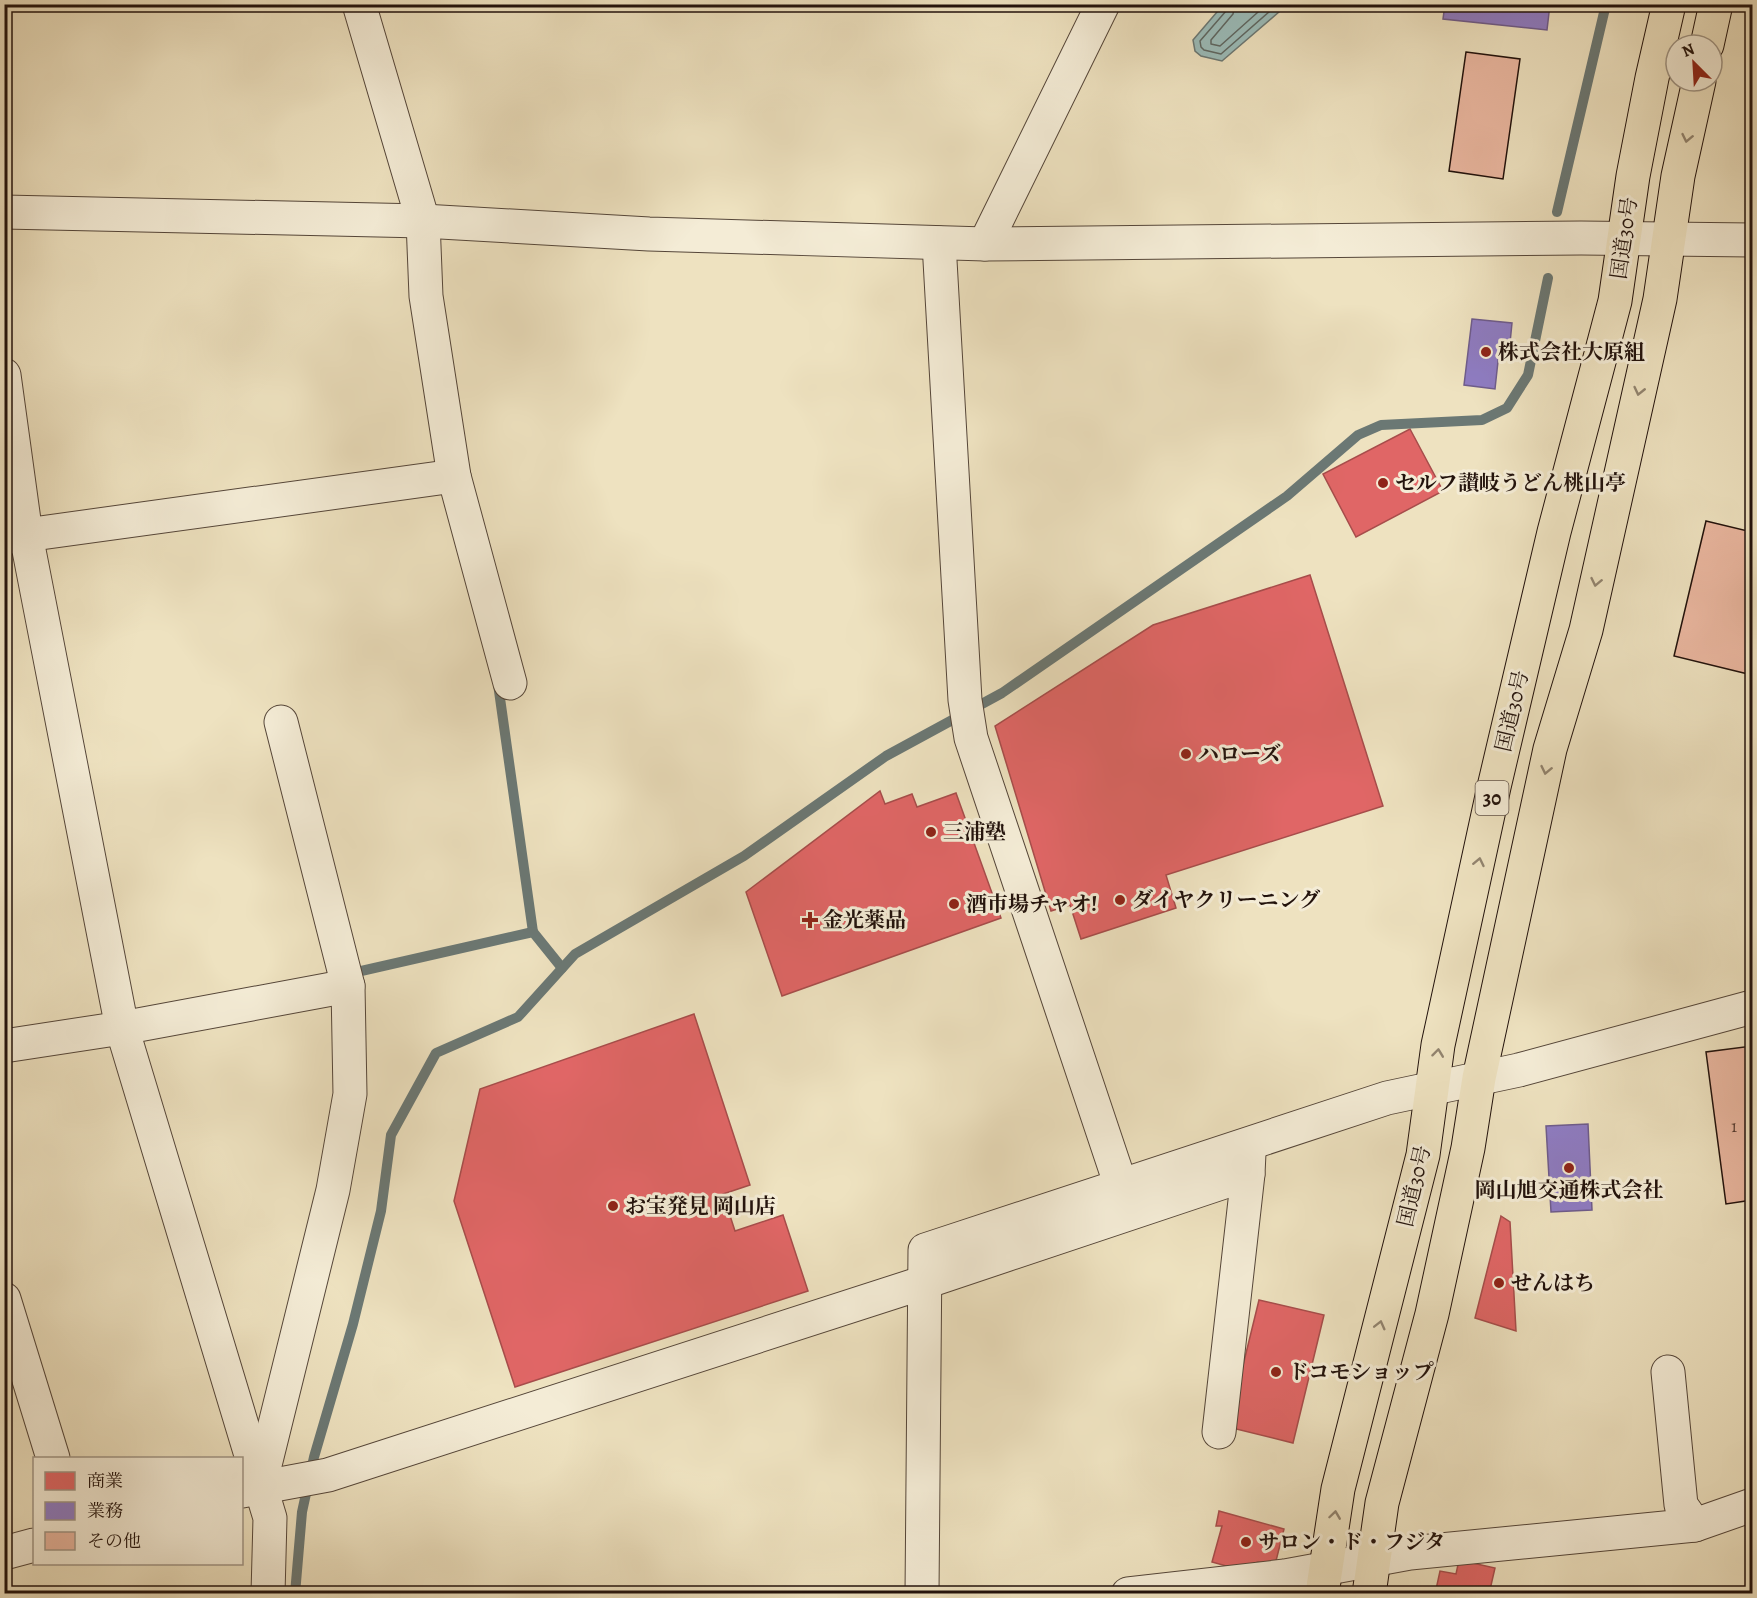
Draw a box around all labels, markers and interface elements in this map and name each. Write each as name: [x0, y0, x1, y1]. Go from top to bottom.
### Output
north arrow: [1664, 33, 1724, 93]
text: N: [1679, 38, 1698, 63]
one-way arrow: [1681, 133, 1694, 143]
street label: 国道30号: [1604, 195, 1644, 281]
place label: 株式会社大原組: [1498, 338, 1645, 366]
marker: 株式会社大原組: [1479, 345, 1493, 359]
one-way arrow: [1633, 386, 1646, 396]
place label: セルフ讃岐うどん桃山亭: [1395, 469, 1626, 497]
marker: セルフ讃岐うどん桃山亭: [1376, 476, 1390, 490]
one-way arrow: [1590, 576, 1603, 586]
street label: 国道30号: [1489, 667, 1535, 755]
place label: ハローズ: [1198, 740, 1281, 768]
marker: ハローズ: [1179, 747, 1193, 761]
one-way arrow: [1540, 765, 1553, 775]
road number: 30: [1476, 781, 1508, 815]
place label: 三浦塾: [943, 818, 1006, 846]
marker: 三浦塾: [924, 825, 938, 839]
one-way arrow: [1472, 858, 1485, 868]
place label: ダイヤクリーニング: [1132, 886, 1320, 914]
place label: 酒市場チャオ!: [966, 890, 1097, 918]
marker: ダイヤクリーニング: [1113, 893, 1127, 907]
marker: 酒市場チャオ!: [947, 897, 961, 911]
place label: 金光薬品: [822, 906, 906, 934]
marker: 金光薬品: [803, 913, 817, 927]
one-way arrow: [1431, 1048, 1443, 1058]
house number: 1: [1731, 1114, 1737, 1138]
street label: 国道30号: [1391, 1142, 1437, 1230]
marker: 岡山旭交通株式会社: [1562, 1161, 1576, 1175]
place label: 岡山旭交通株式会社: [1475, 1176, 1664, 1204]
place label: お宝発見 岡山店: [625, 1192, 776, 1220]
marker: お宝発見 岡山店: [606, 1199, 620, 1213]
place label: せんはち: [1511, 1269, 1595, 1297]
marker: せんはち: [1492, 1276, 1506, 1290]
one-way arrow: [1372, 1321, 1385, 1331]
place label: ドコモショップ: [1288, 1358, 1434, 1386]
marker: ドコモショップ: [1269, 1365, 1283, 1379]
legend: [33, 1457, 243, 1565]
text: 商業: [87, 1469, 123, 1493]
text: 業務: [87, 1499, 123, 1523]
one-way arrow: [1328, 1510, 1340, 1520]
place label: サロン・ド・フジタ: [1258, 1528, 1445, 1556]
text: その他: [87, 1529, 141, 1553]
marker: サロン・ド・フジタ: [1239, 1535, 1253, 1549]

